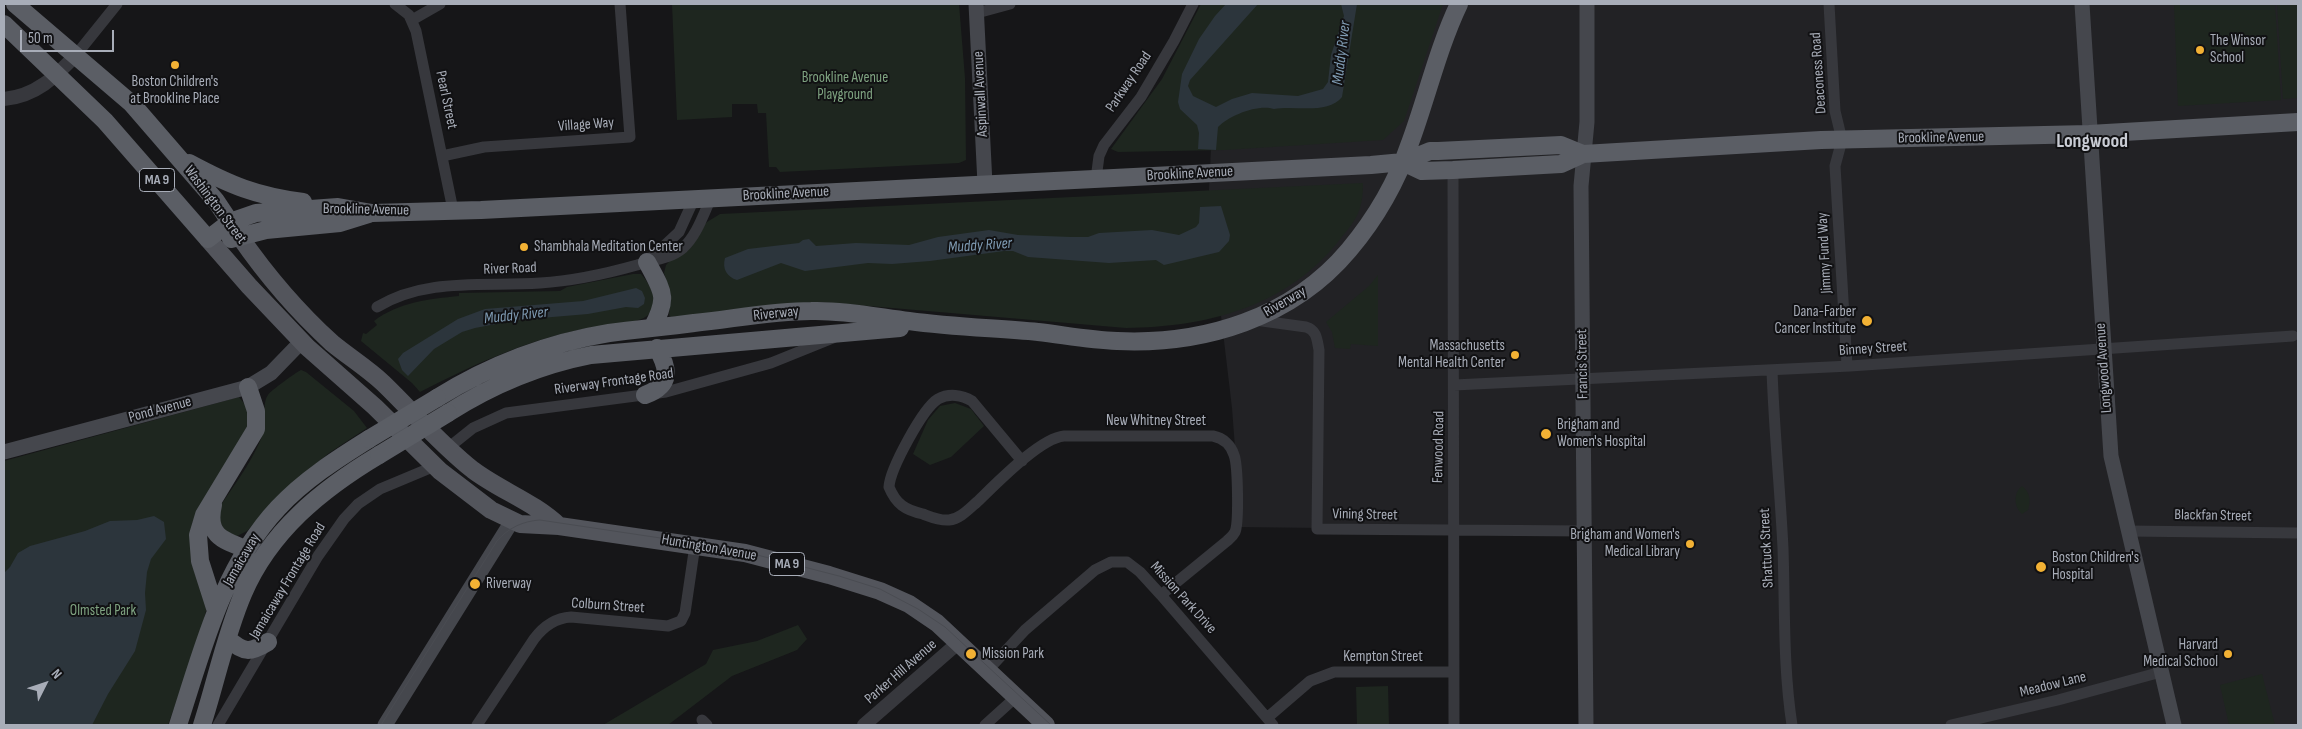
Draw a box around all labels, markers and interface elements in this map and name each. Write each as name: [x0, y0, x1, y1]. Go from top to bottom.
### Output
scale bar: [22, 20, 116, 52]
water label: Muddy River: [1329, 20, 1355, 86]
text: 50 m: [28, 29, 53, 48]
street label: Deaconess Road: [1807, 32, 1831, 114]
place label: The Winsor School: [2210, 32, 2266, 67]
marker: The Winsor School: [2194, 44, 2206, 56]
street label: Parkway Road: [1102, 48, 1156, 116]
street label: Aspinwall Avenue: [970, 51, 992, 137]
marker: Boston Children's at Brookline Place: [169, 59, 181, 71]
street label: Pearl Street: [431, 69, 461, 131]
park label: Brookline Avenue Playground: [802, 69, 888, 104]
place label: Boston Children's at Brookline Place: [130, 73, 220, 108]
street label: Village Way: [557, 114, 615, 136]
street label: Brookline Avenue: [1898, 128, 1984, 148]
district label: Longwood: [2056, 130, 2128, 154]
street label: Washington Street: [180, 162, 250, 248]
street label: Brookline Avenue: [1146, 163, 1234, 185]
road number: MA 9: [140, 168, 174, 192]
street label: Brookline Avenue: [742, 183, 830, 205]
street label: Brookline Avenue: [323, 200, 409, 220]
street label: Jimmy Fund Way: [1814, 212, 1836, 294]
water label: Muddy River: [947, 234, 1013, 258]
place label: Shambhala Meditation Center: [534, 238, 683, 256]
marker: Shambhala Meditation Center: [518, 241, 530, 253]
street label: River Road: [483, 259, 537, 279]
street label: Riverway: [1261, 283, 1309, 321]
water label: Muddy River: [483, 303, 549, 329]
street label: Riverway: [752, 303, 800, 325]
place label: Dana-Farber Cancer Institute: [1775, 303, 1856, 338]
marker: Dana-Farber Cancer Institute: [1860, 314, 1874, 328]
street label: Longwood Avenue: [2092, 322, 2116, 414]
street label: Francis Street: [1573, 329, 1593, 399]
place label: Massachusetts Mental Health Center: [1398, 337, 1505, 372]
street label: Binney Street: [1838, 338, 1908, 360]
marker: Massachusetts Mental Health Center: [1509, 349, 1521, 361]
street label: Riverway Frontage Road: [553, 365, 675, 399]
street label: Pond Avenue: [127, 393, 193, 427]
street label: Fenwood Road: [1429, 411, 1449, 483]
street label: New Whitney Street: [1106, 412, 1206, 430]
place label: Brigham and Women's Hospital: [1557, 416, 1646, 451]
marker: Brigham and Women's Hospital: [1539, 427, 1553, 441]
street label: Vining Street: [1332, 505, 1398, 525]
street label: Blackfan Street: [2174, 506, 2252, 526]
street label: Shattuck Street: [1756, 508, 1778, 588]
street label: Jamaicaway Frontage Road: [246, 519, 330, 643]
place label: Brigham and Women's Medical Library: [1570, 526, 1680, 561]
street label: Jamaicaway: [220, 530, 264, 590]
street label: Huntington Avenue: [660, 531, 758, 565]
marker: Brigham and Women's Medical Library: [1684, 538, 1696, 550]
place label: Boston Children's Hospital: [2052, 549, 2139, 584]
road number: MA 9: [770, 552, 804, 576]
street label: Mission Park Drive: [1146, 558, 1220, 638]
marker: Boston Children's Hospital: [2034, 560, 2048, 574]
place label: Riverway: [486, 575, 532, 593]
marker: Riverway: [468, 577, 482, 591]
street label: Colburn Street: [571, 594, 645, 618]
park label: Olmsted Park: [70, 602, 136, 620]
street label: Parker Hill Avenue: [861, 636, 941, 708]
place label: Harvard Medical School: [2143, 636, 2218, 671]
place label: Mission Park: [982, 645, 1044, 663]
marker: Mission Park: [964, 647, 978, 661]
street label: Kempton Street: [1343, 648, 1423, 666]
marker: Harvard Medical School: [2222, 648, 2234, 660]
north arrow: [20, 659, 70, 709]
text: N: [48, 665, 66, 682]
street label: Meadow Lane: [2018, 668, 2088, 702]

